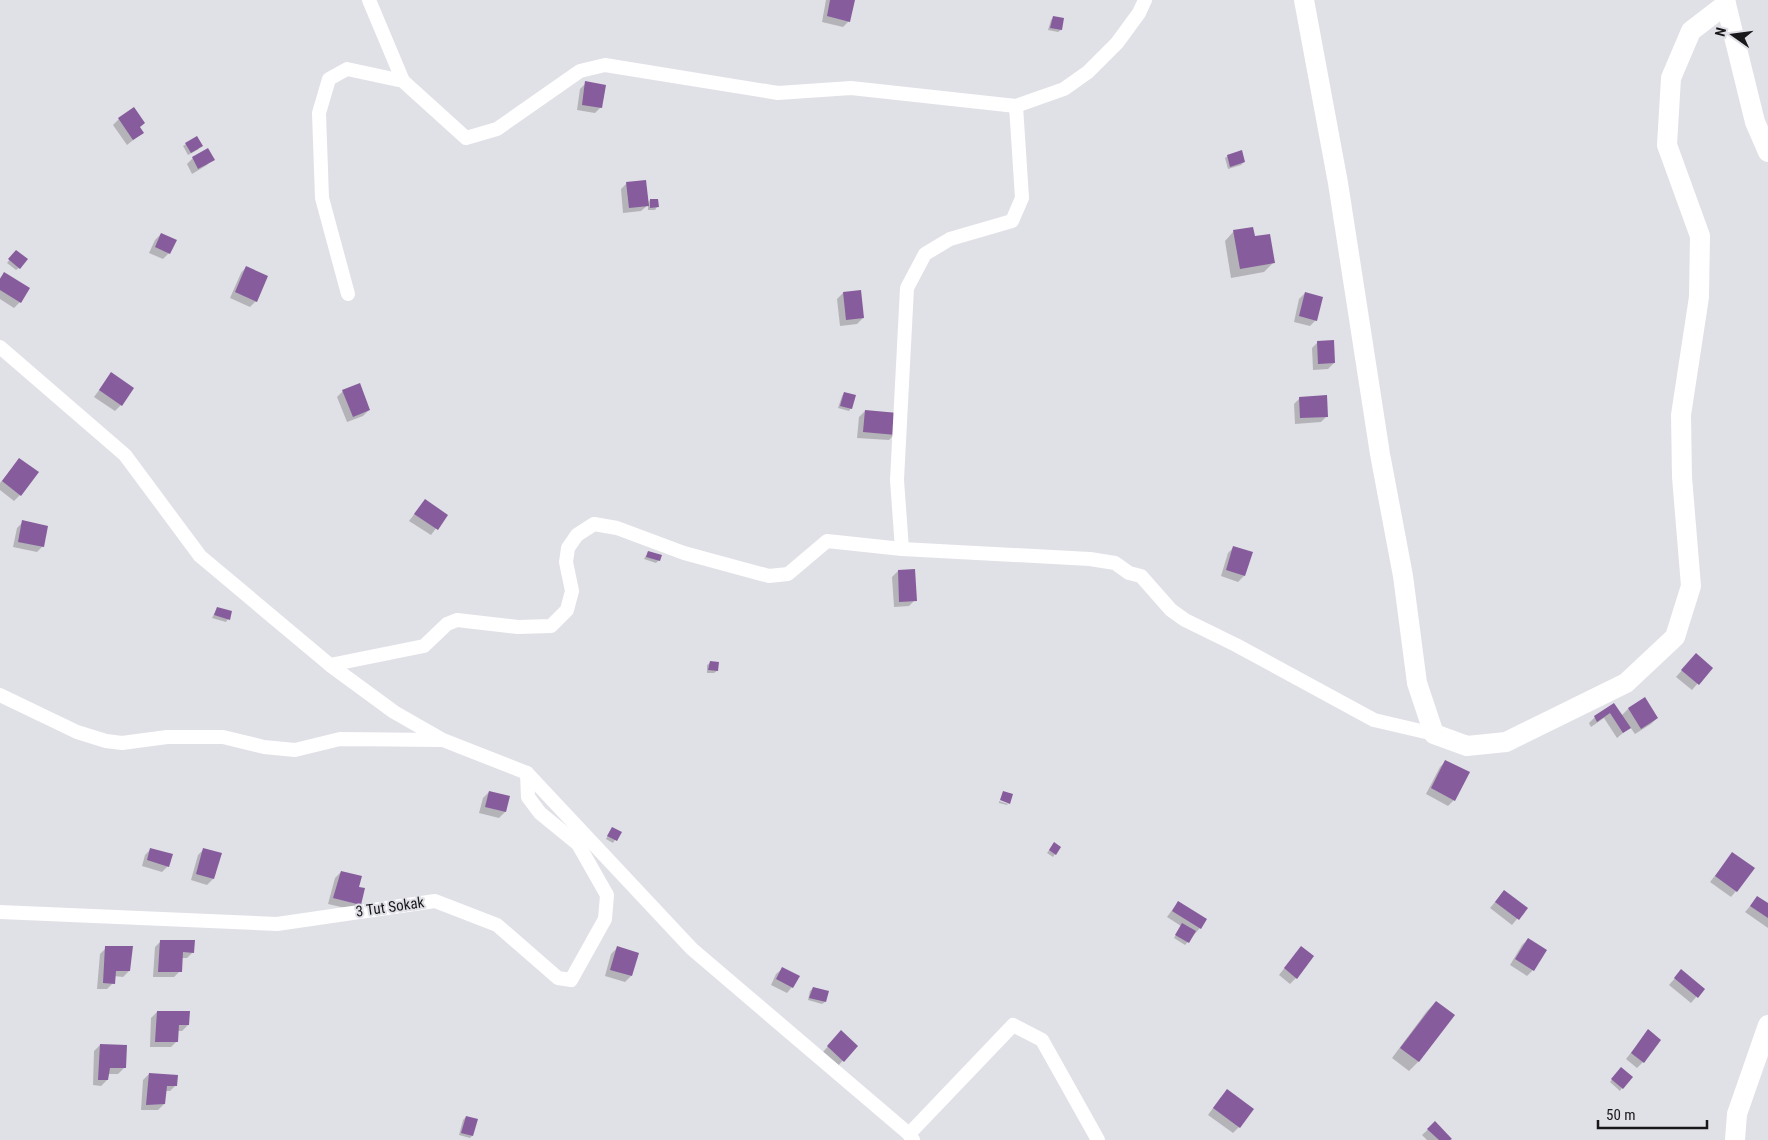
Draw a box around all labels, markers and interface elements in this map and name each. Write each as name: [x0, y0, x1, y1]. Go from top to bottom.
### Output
north arrow: [1708, 10, 1758, 60]
text: N: [1712, 26, 1729, 38]
street label: 3 Tut Sokak: [355, 893, 426, 921]
scale bar: [1598, 1098, 1707, 1130]
text: 50 m: [1606, 1106, 1636, 1124]

